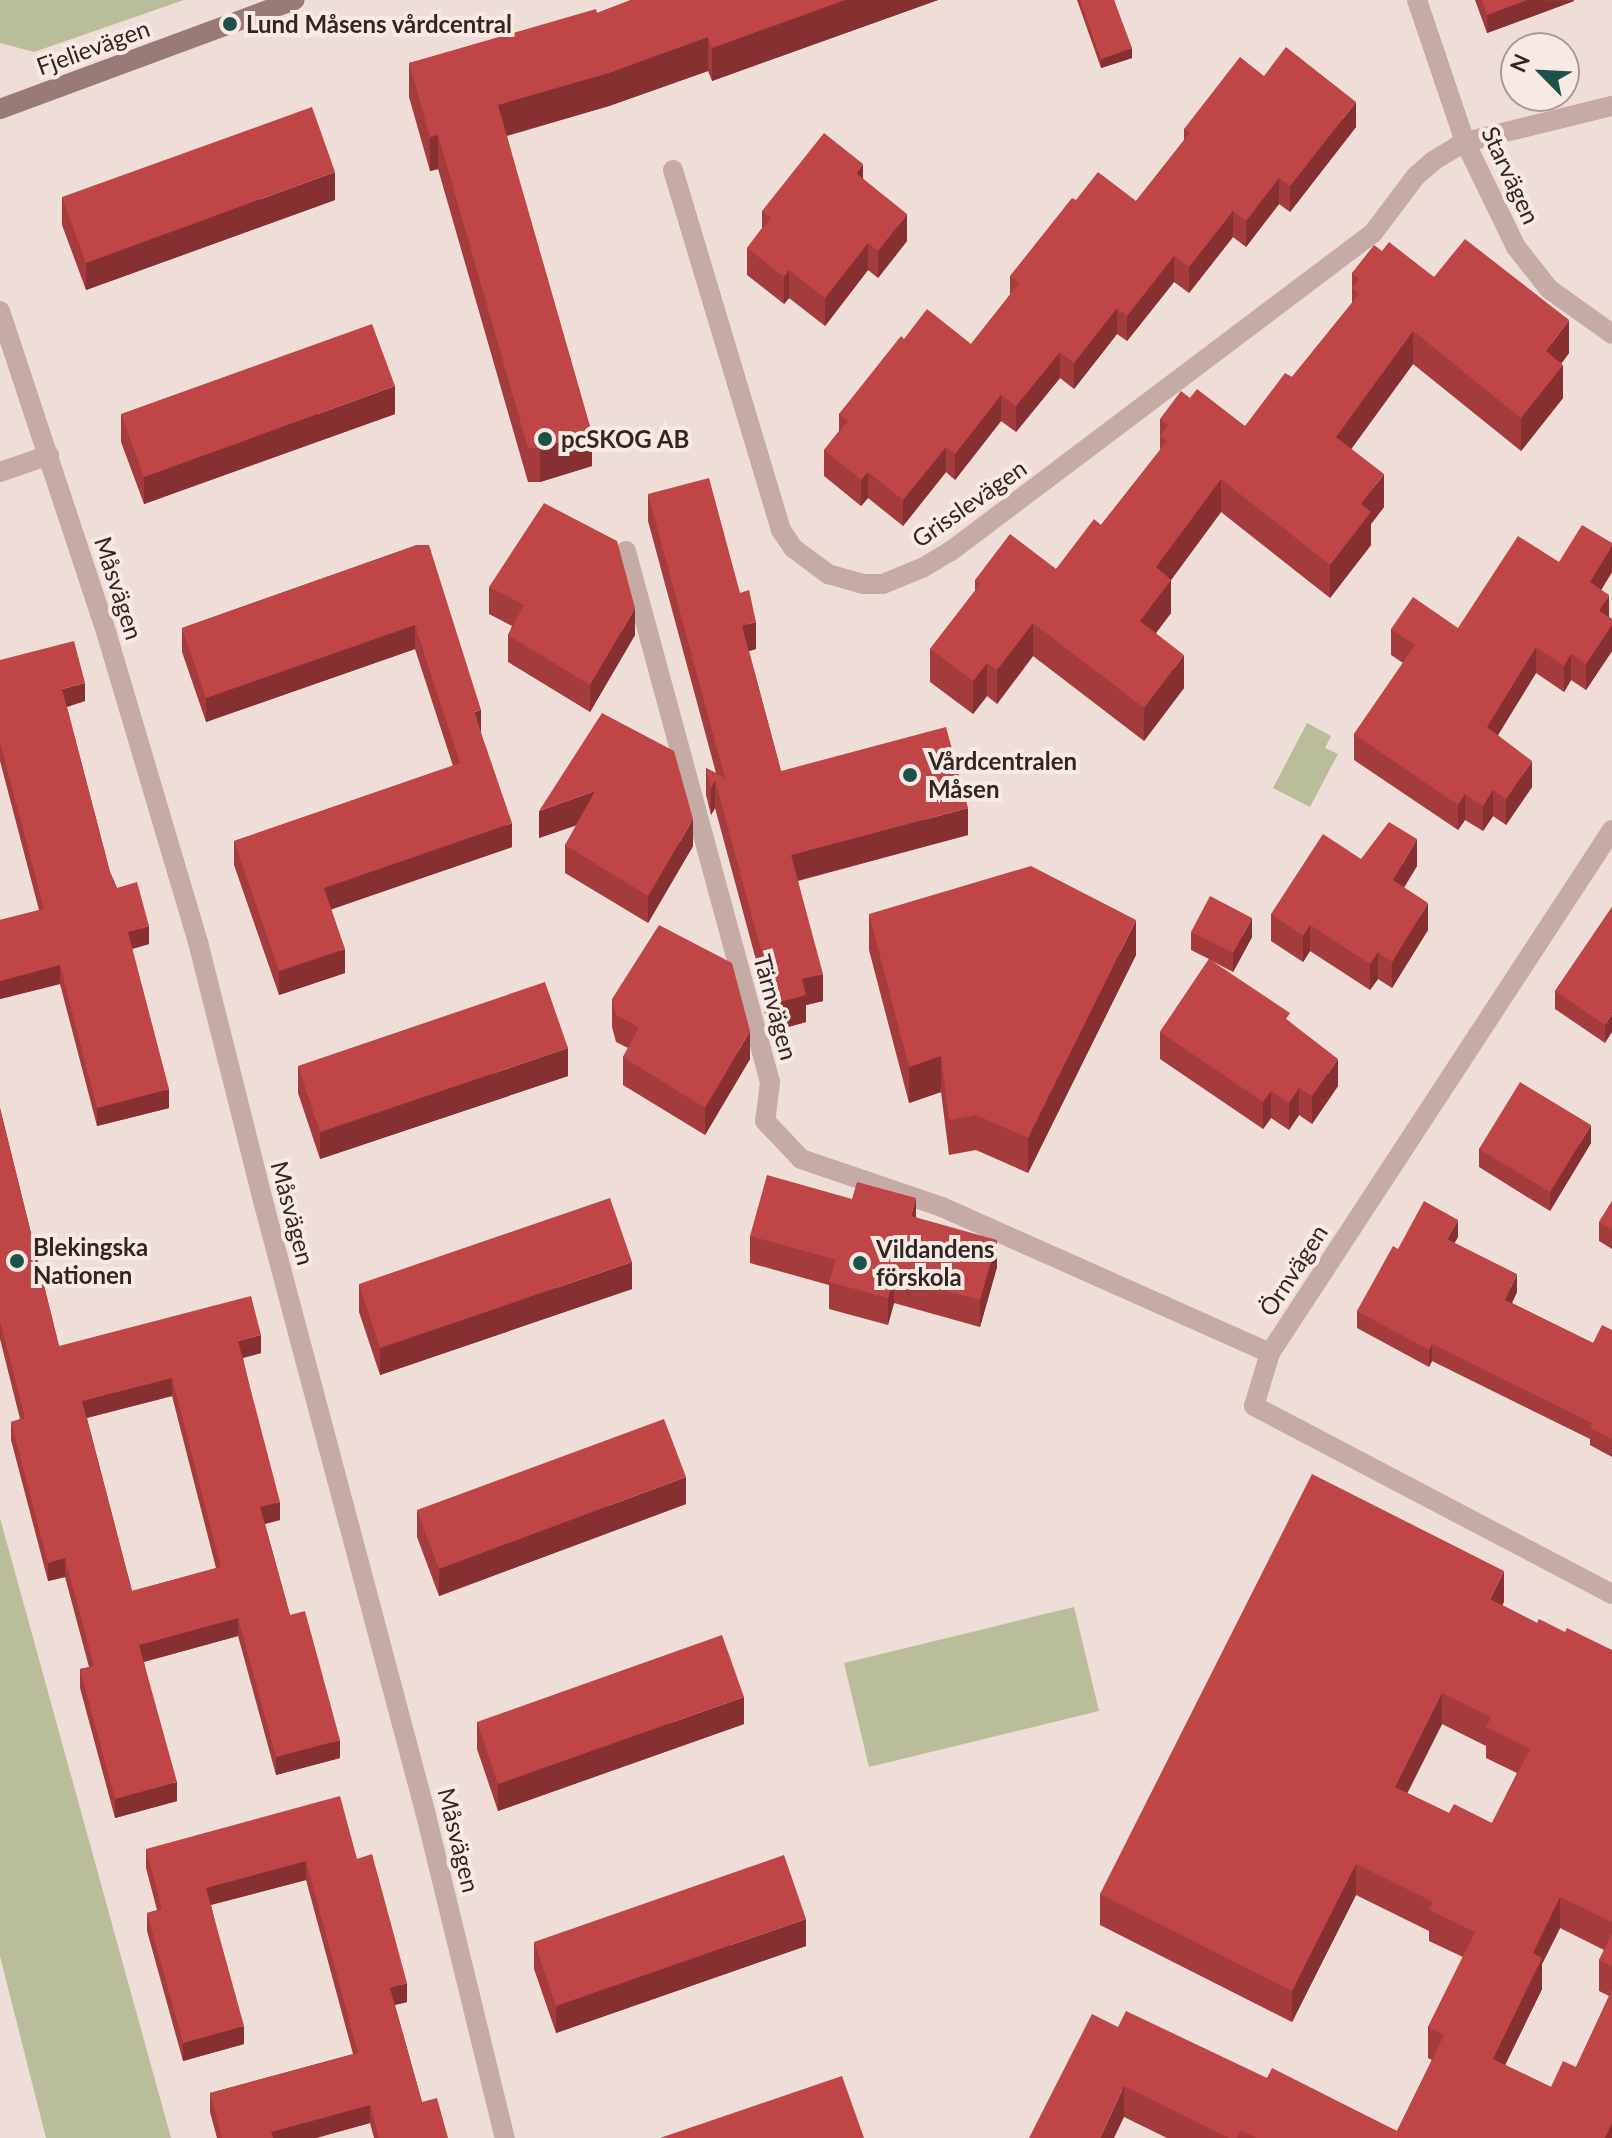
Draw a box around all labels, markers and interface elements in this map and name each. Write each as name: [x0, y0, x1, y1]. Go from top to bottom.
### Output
place label: Lund Måsens vårdcentral: [246, 10, 513, 38]
street label: Fjelievägen: [33, 13, 153, 81]
marker: Lund Måsens vårdcentral: [221, 15, 239, 33]
north arrow: [1500, 32, 1580, 112]
text: N: [1504, 50, 1535, 76]
street label: Starvägen: [1476, 122, 1546, 228]
place label: pcSKOG AB: [561, 425, 690, 453]
marker: pcSKOG AB: [536, 430, 554, 448]
street label: Grisslevägen: [906, 453, 1032, 553]
street label: Måsvägen: [89, 533, 149, 643]
place label: Vårdcentralen Måsen: [928, 747, 1077, 803]
marker: Vårdcentralen Måsen: [899, 764, 921, 786]
street label: Tärnvägen: [748, 951, 804, 1063]
street label: Måsvägen: [265, 1158, 321, 1268]
street label: Örnvägen: [1253, 1219, 1333, 1321]
place label: Blekingska Nationen: [33, 1233, 148, 1289]
place label: Vildandens förskola: [876, 1235, 995, 1291]
marker: Blekingska Nationen: [8, 1252, 26, 1270]
marker: Vildandens förskola: [851, 1254, 869, 1272]
street label: Måsvägen: [432, 1785, 486, 1895]

